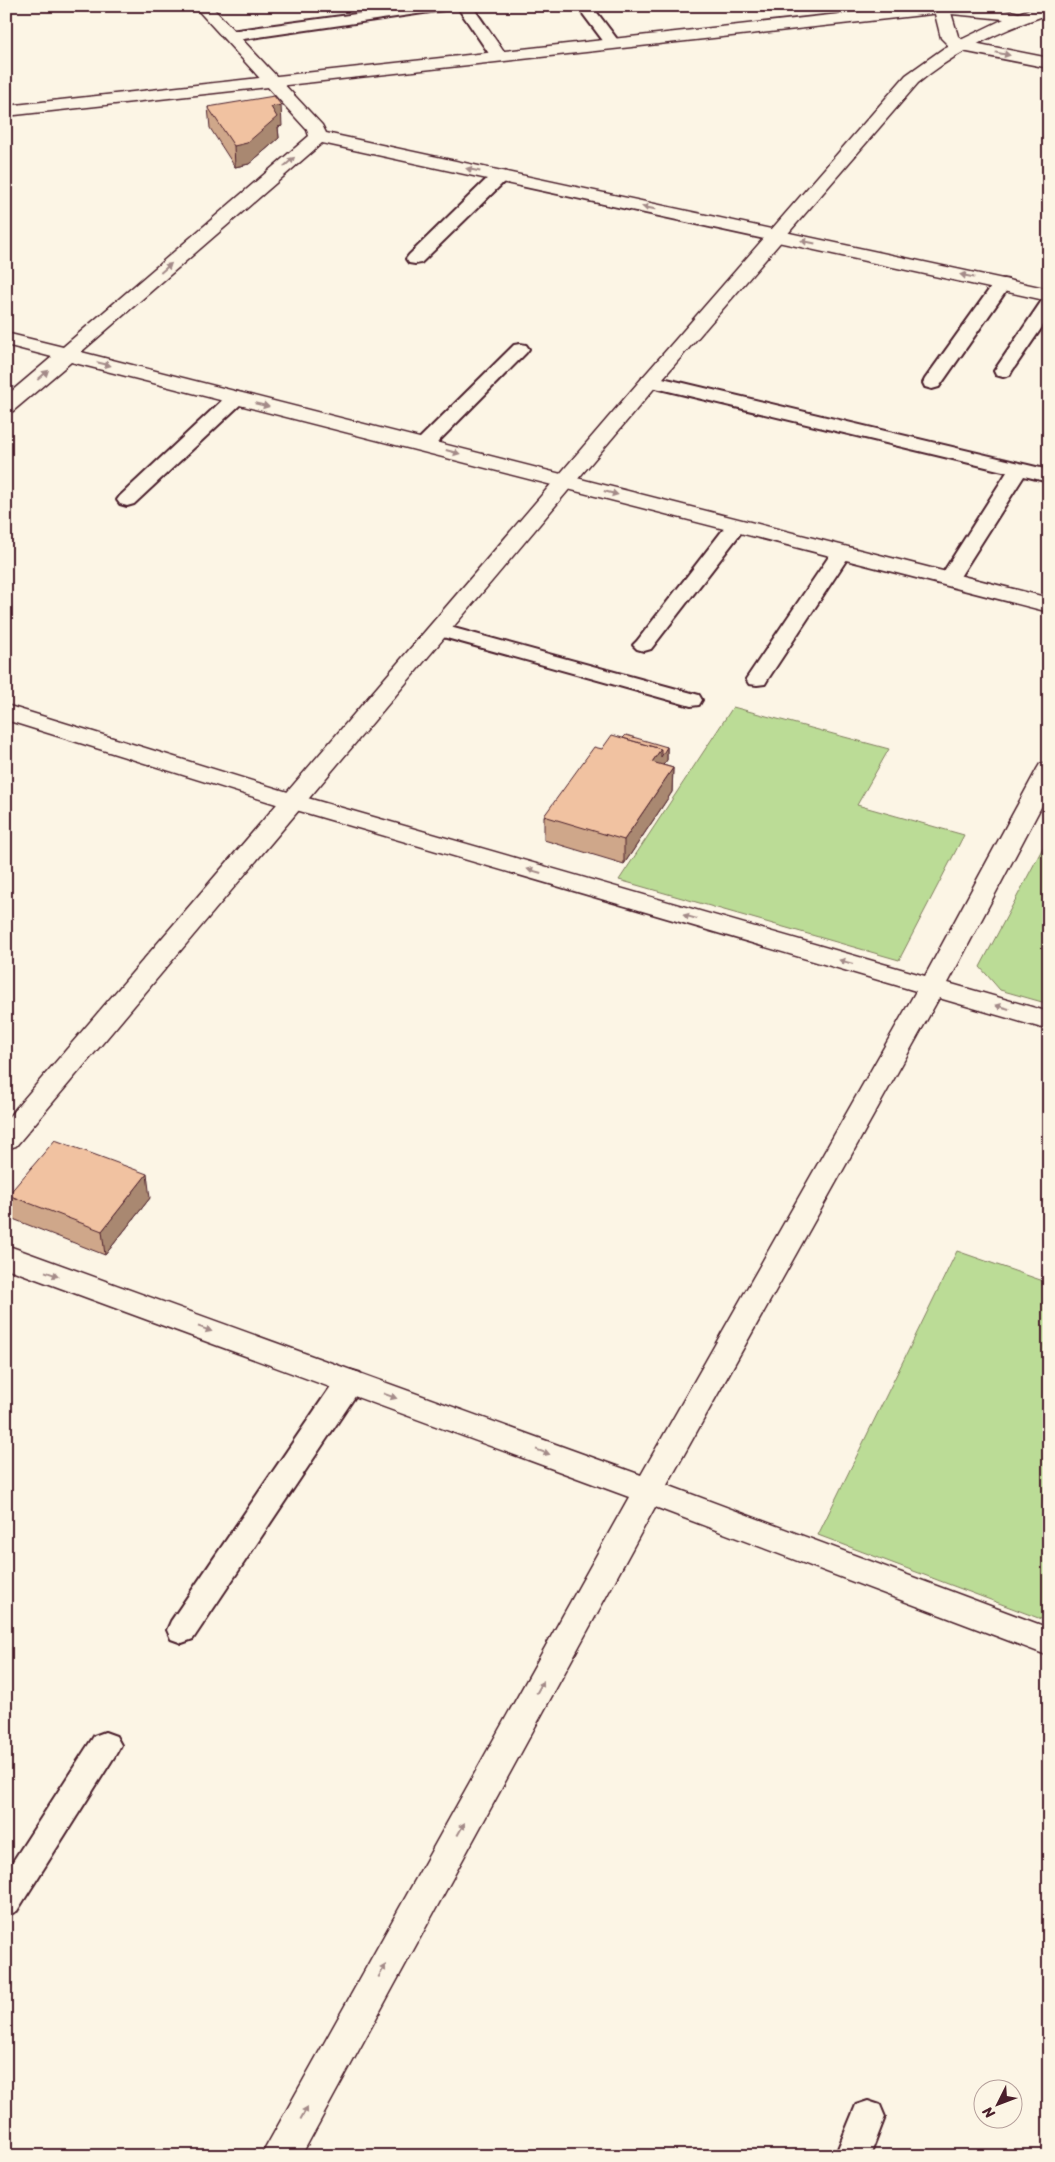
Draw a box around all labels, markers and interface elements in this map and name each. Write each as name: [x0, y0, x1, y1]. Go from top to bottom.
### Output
one-way arrow: [996, 50, 1011, 58]
one-way arrow: [282, 156, 294, 168]
one-way arrow: [465, 166, 481, 174]
one-way arrow: [642, 204, 657, 212]
one-way arrow: [800, 238, 816, 246]
one-way arrow: [159, 263, 172, 274]
one-way arrow: [959, 272, 975, 280]
one-way arrow: [97, 361, 112, 369]
one-way arrow: [37, 370, 49, 381]
one-way arrow: [254, 401, 269, 409]
one-way arrow: [446, 449, 461, 457]
one-way arrow: [603, 489, 618, 497]
one-way arrow: [526, 867, 541, 875]
one-way arrow: [682, 912, 697, 920]
one-way arrow: [838, 958, 853, 966]
one-way arrow: [994, 1003, 1009, 1011]
one-way arrow: [45, 1270, 60, 1278]
one-way arrow: [197, 1326, 212, 1333]
one-way arrow: [383, 1393, 398, 1400]
one-way arrow: [536, 1448, 551, 1456]
one-way arrow: [536, 1679, 544, 1694]
one-way arrow: [457, 1821, 465, 1836]
one-way arrow: [378, 1964, 387, 1978]
north arrow: [972, 2080, 1022, 2130]
text: N: [976, 2100, 1002, 2125]
one-way arrow: [300, 2106, 308, 2120]

